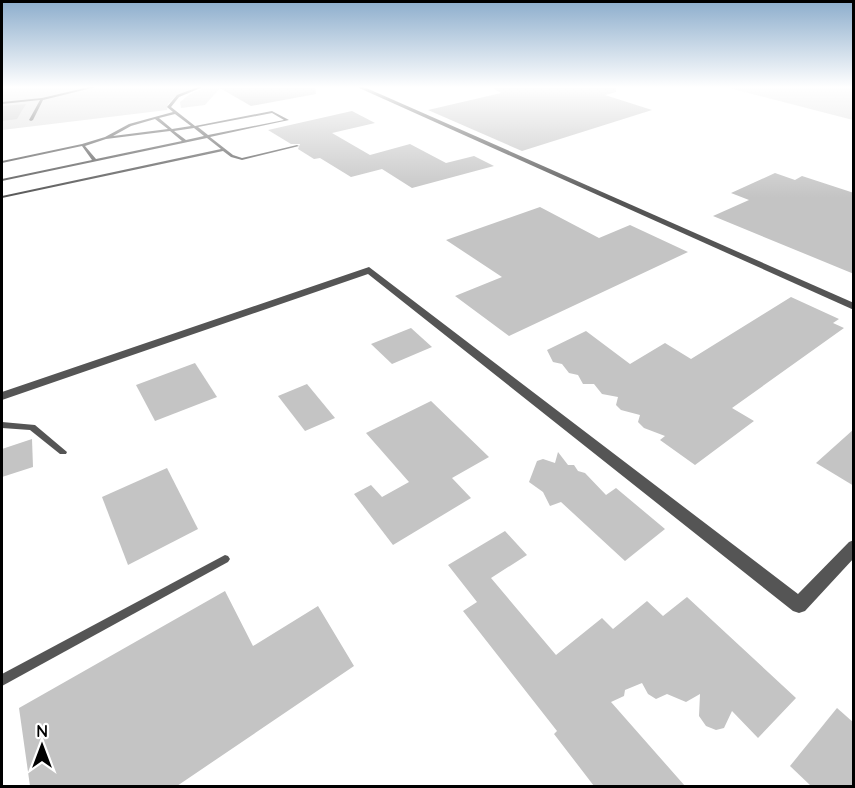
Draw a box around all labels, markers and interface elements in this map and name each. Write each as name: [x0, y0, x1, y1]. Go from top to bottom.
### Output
north arrow: [12, 716, 72, 776]
text: N: [36, 721, 48, 741]

